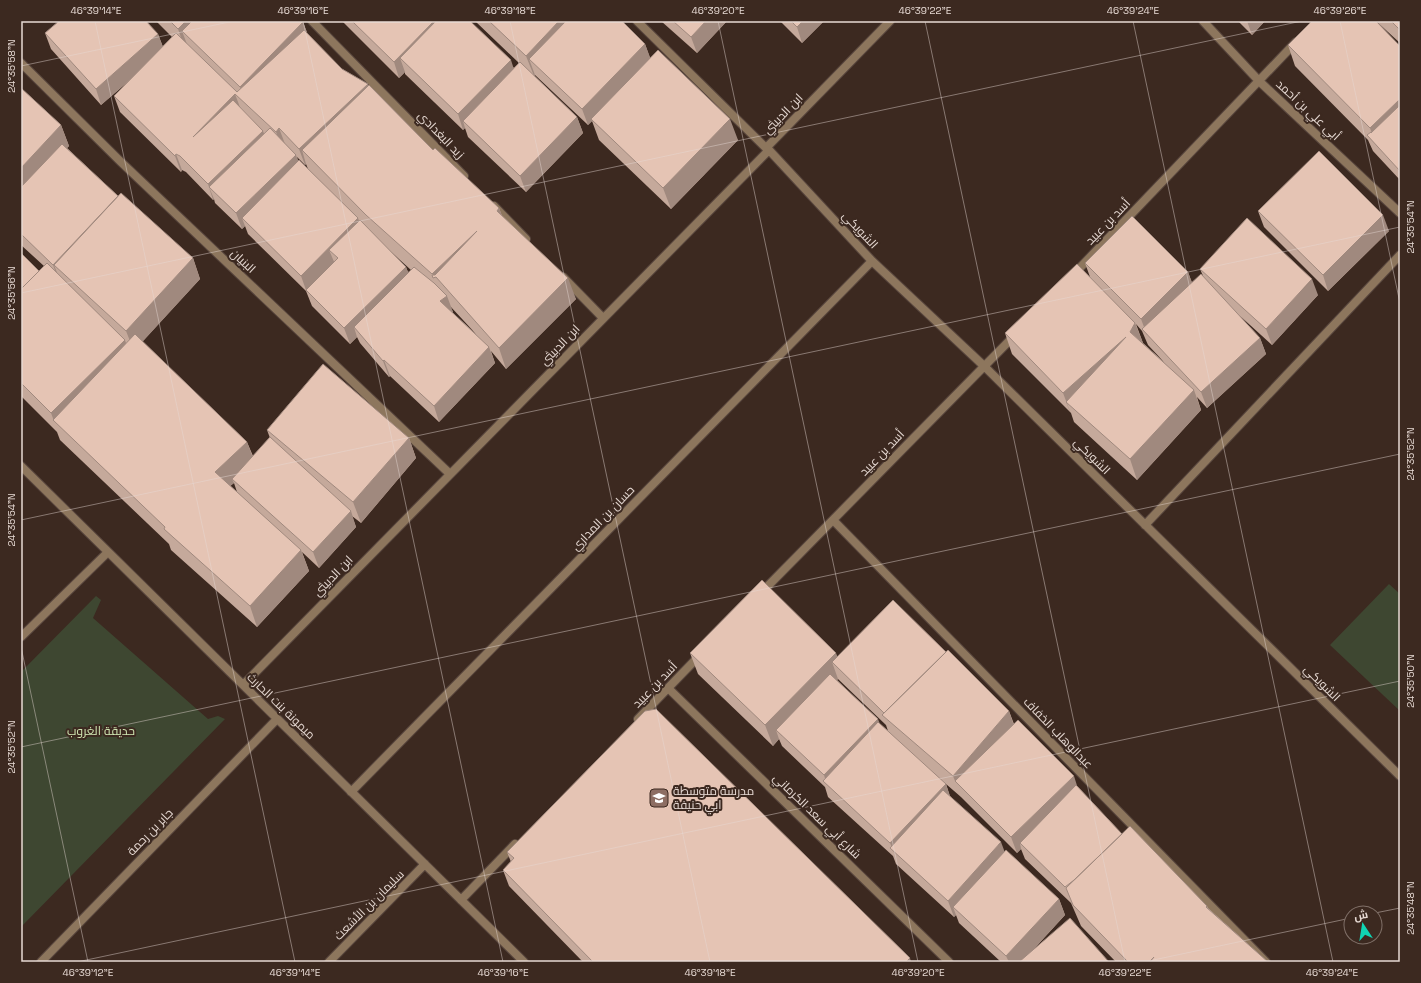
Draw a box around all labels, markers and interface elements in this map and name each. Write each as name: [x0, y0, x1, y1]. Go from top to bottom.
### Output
text: 46°39'14"E: [71, 4, 122, 17]
text: 46°39'16"E: [277, 4, 329, 17]
text: 46°39'18"E: [484, 4, 536, 17]
text: 46°39'20"E: [691, 4, 745, 17]
text: 46°39'22"E: [899, 4, 952, 17]
text: 46°39'24"E: [1107, 4, 1160, 17]
text: 46°39'26"E: [1314, 4, 1367, 17]
text: 24°35'58"N: [5, 39, 18, 93]
street label: أبي علي بن أحمد: [1271, 76, 1343, 145]
street label: ابن الدبيثي: [760, 90, 808, 139]
street label: زيد البغدادي: [413, 108, 468, 164]
street label: أسد بن عبيد: [1082, 196, 1134, 248]
text: 24°35'54"N: [1404, 200, 1417, 254]
street label: الشويكي: [837, 208, 881, 253]
street label: البنيان: [227, 245, 259, 277]
text: 24°35'56"N: [5, 266, 18, 320]
street label: ابن الدبيثي: [537, 321, 585, 370]
street label: أسد بن عبيد: [856, 427, 908, 479]
text: 24°35'52"N: [1404, 427, 1417, 481]
street label: الشويكي: [1069, 434, 1114, 479]
street label: حسان بن المداري: [568, 482, 640, 555]
text: 24°35'54"N: [5, 493, 18, 547]
street label: ابن الدبيثي: [310, 552, 358, 601]
text: 24°35'50"N: [1404, 654, 1417, 708]
street label: أسد بن عبيد: [629, 659, 681, 711]
street label: الشويكي: [1299, 661, 1344, 706]
street label: ميمونة بنت الحارث: [243, 669, 319, 743]
street label: عبدالوهاب الخفاف: [1020, 694, 1096, 772]
text: 24°35'52"N: [5, 720, 18, 774]
park label: حديقة الغروب: [67, 723, 135, 739]
street label: شارع أبي سعد الكرماني: [768, 770, 865, 864]
place label: مدرسة متوسطة ابي حنيفة: [673, 783, 754, 815]
school or university icon: مدرسة متوسطة ابي حنيفة: [648, 787, 670, 809]
street label: جابر بن رحمة: [124, 805, 176, 859]
street label: سليمان بن الأشعث: [331, 866, 408, 943]
text: 24°35'48"N: [1404, 881, 1417, 935]
north arrow: [1343, 905, 1383, 945]
text: ش: [1353, 907, 1369, 924]
text: 46°39'12"E: [63, 966, 114, 979]
text: 46°39'14"E: [270, 966, 321, 979]
text: 46°39'16"E: [477, 966, 529, 979]
text: 46°39'18"E: [684, 966, 736, 979]
text: 46°39'20"E: [891, 966, 945, 979]
text: 46°39'22"E: [1099, 966, 1152, 979]
text: 46°39'24"E: [1306, 966, 1359, 979]

